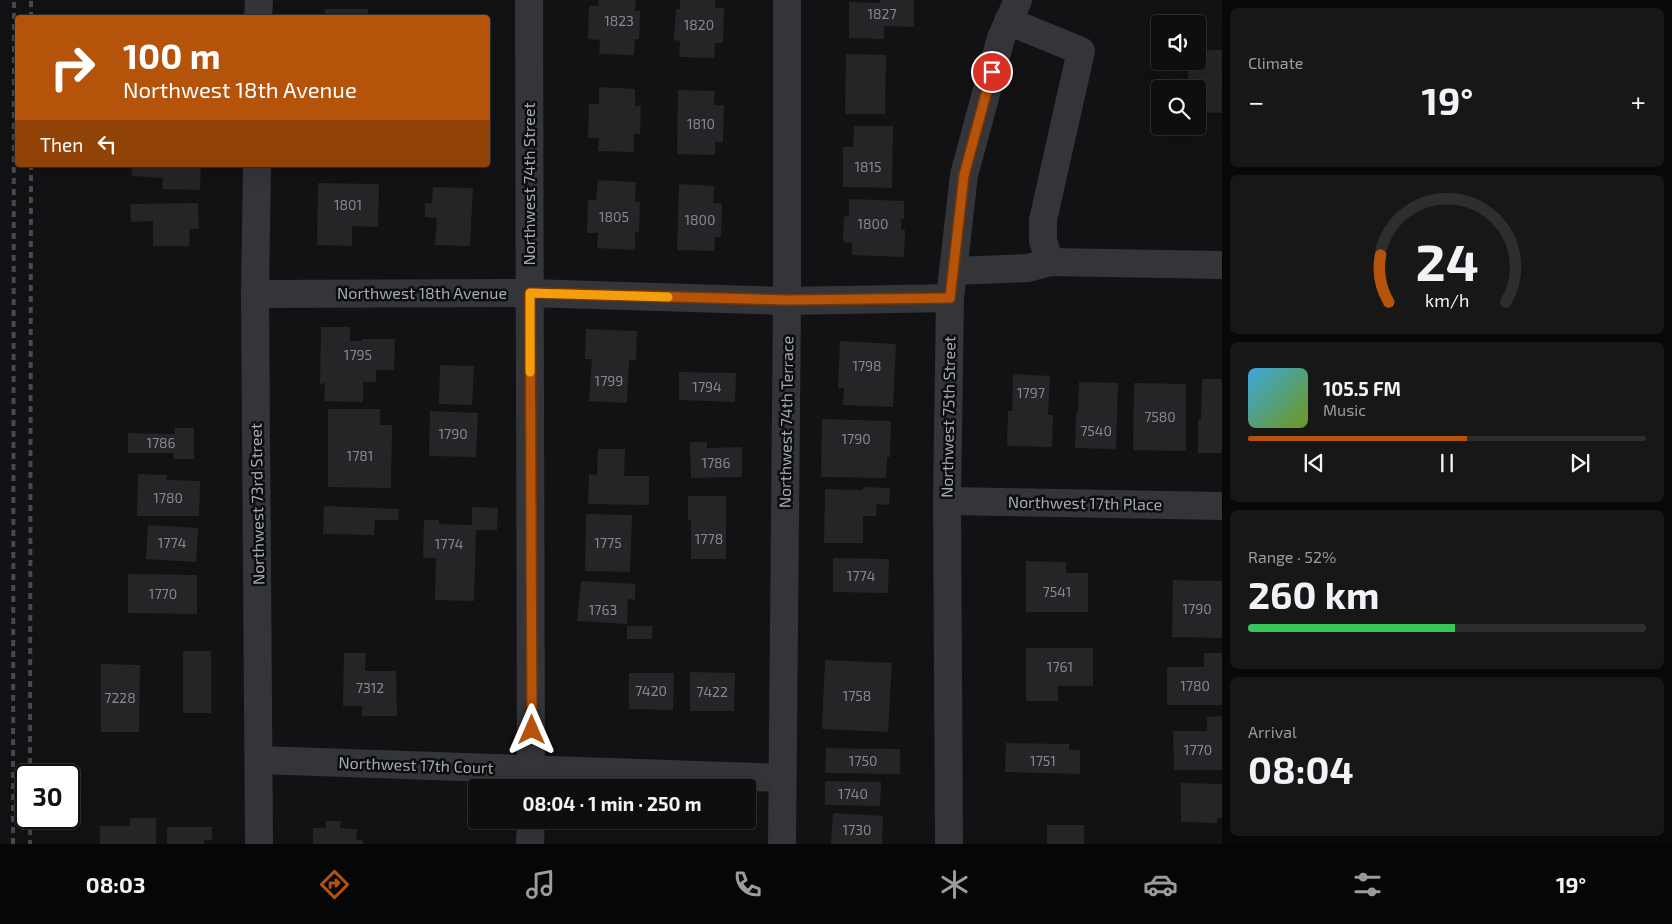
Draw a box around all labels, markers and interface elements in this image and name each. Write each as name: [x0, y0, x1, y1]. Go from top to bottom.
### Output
house number: 1827: [867, 5, 897, 22]
house number: 1823: [604, 12, 634, 29]
map controls: [1151, 15, 1206, 135]
button: sound: [1151, 15, 1206, 70]
house number: 1820: [684, 16, 714, 33]
text: 100 m: [123, 34, 221, 76]
icon: right: [40, 35, 105, 100]
pin: [971, 51, 1013, 93]
text: Climate: [1248, 53, 1303, 72]
icon: arrive: [978, 58, 1006, 86]
text: Northwest 18th Avenue: [123, 76, 357, 102]
text: 19°: [1422, 77, 1473, 123]
button: search: [1151, 80, 1206, 135]
text: −: [1248, 84, 1264, 118]
text: +: [1631, 84, 1646, 118]
street label: Northwest 74th Street: [519, 102, 538, 266]
house number: 1810: [687, 115, 715, 132]
icon: left: [93, 130, 121, 158]
text: Then: [40, 133, 83, 156]
house number: 1815: [854, 158, 882, 175]
house number: 1801: [334, 196, 362, 213]
house number: 1805: [599, 208, 629, 225]
house number: 1800: [685, 211, 715, 228]
house number: 1800: [858, 215, 888, 232]
text: 24: [1415, 229, 1479, 291]
street label: Northwest 18th Avenue: [337, 283, 507, 302]
text: km/h: [1425, 289, 1469, 311]
street label: Northwest 74th Terrace: [774, 336, 797, 508]
street label: Northwest 75th Street: [937, 336, 958, 498]
house number: 1795: [344, 346, 372, 363]
house number: 1798: [852, 357, 882, 374]
house number: 1799: [595, 372, 623, 389]
text: 105.5 FM: [1323, 377, 1401, 400]
house number: 1794: [692, 378, 722, 395]
house number: 1797: [1017, 384, 1045, 401]
text: Music: [1323, 400, 1366, 419]
house number: 7580: [1144, 408, 1176, 425]
house number: 7540: [1080, 422, 1112, 439]
street label: Northwest 73rd Street: [246, 423, 267, 585]
house number: 1790: [438, 425, 468, 442]
house number: 1790: [841, 430, 871, 447]
house number: 1786: [146, 434, 176, 451]
house number: 1781: [347, 447, 373, 464]
icon: previous: [1300, 449, 1328, 477]
icon: pause: [1433, 449, 1461, 477]
icon: next: [1566, 449, 1594, 477]
house number: 1786: [701, 454, 731, 471]
house number: 1780: [153, 489, 183, 506]
street label: Northwest 17th Place: [1008, 492, 1162, 513]
house number: 1778: [695, 530, 723, 547]
house number: 1774: [158, 534, 186, 551]
house number: 1775: [594, 534, 622, 551]
house number: 1774: [435, 535, 463, 552]
text: Range · 52%: [1248, 547, 1336, 566]
house number: 1774: [847, 567, 875, 584]
text: 260 km: [1248, 571, 1379, 617]
house number: 7541: [1043, 583, 1071, 600]
house number: 1770: [149, 585, 177, 602]
house number: 1790: [1182, 600, 1212, 617]
house number: 1763: [589, 601, 617, 618]
house number: 1761: [1047, 658, 1073, 675]
house number: 1780: [1180, 677, 1210, 694]
house number: 7312: [356, 679, 384, 696]
house number: 7420: [635, 682, 667, 699]
house number: 7422: [696, 683, 728, 700]
house number: 1758: [843, 687, 871, 704]
house number: 7228: [104, 689, 136, 706]
position arrow: [505, 703, 557, 755]
text: Arrival: [1248, 722, 1297, 741]
house number: 1770: [1184, 741, 1212, 758]
text: 08:04: [1248, 746, 1354, 792]
street label: Northwest 17th Court: [338, 752, 494, 777]
house number: 1750: [849, 752, 877, 769]
house number: 1751: [1030, 752, 1056, 769]
speed limit sign: 30: [15, 764, 80, 829]
house number: 1740: [838, 785, 868, 802]
text: 08:04 · 1 min · 250 m: [523, 792, 701, 815]
house number: 1730: [843, 821, 871, 838]
icon: directions: [317, 867, 352, 902]
icon: music: [523, 867, 558, 902]
icon: phone: [730, 867, 765, 902]
icon: climate: [937, 867, 972, 902]
icon: car: [1143, 867, 1178, 902]
icon: filters: [1350, 867, 1385, 902]
text: 08:03: [86, 871, 145, 897]
text: 19°: [1556, 871, 1586, 897]

